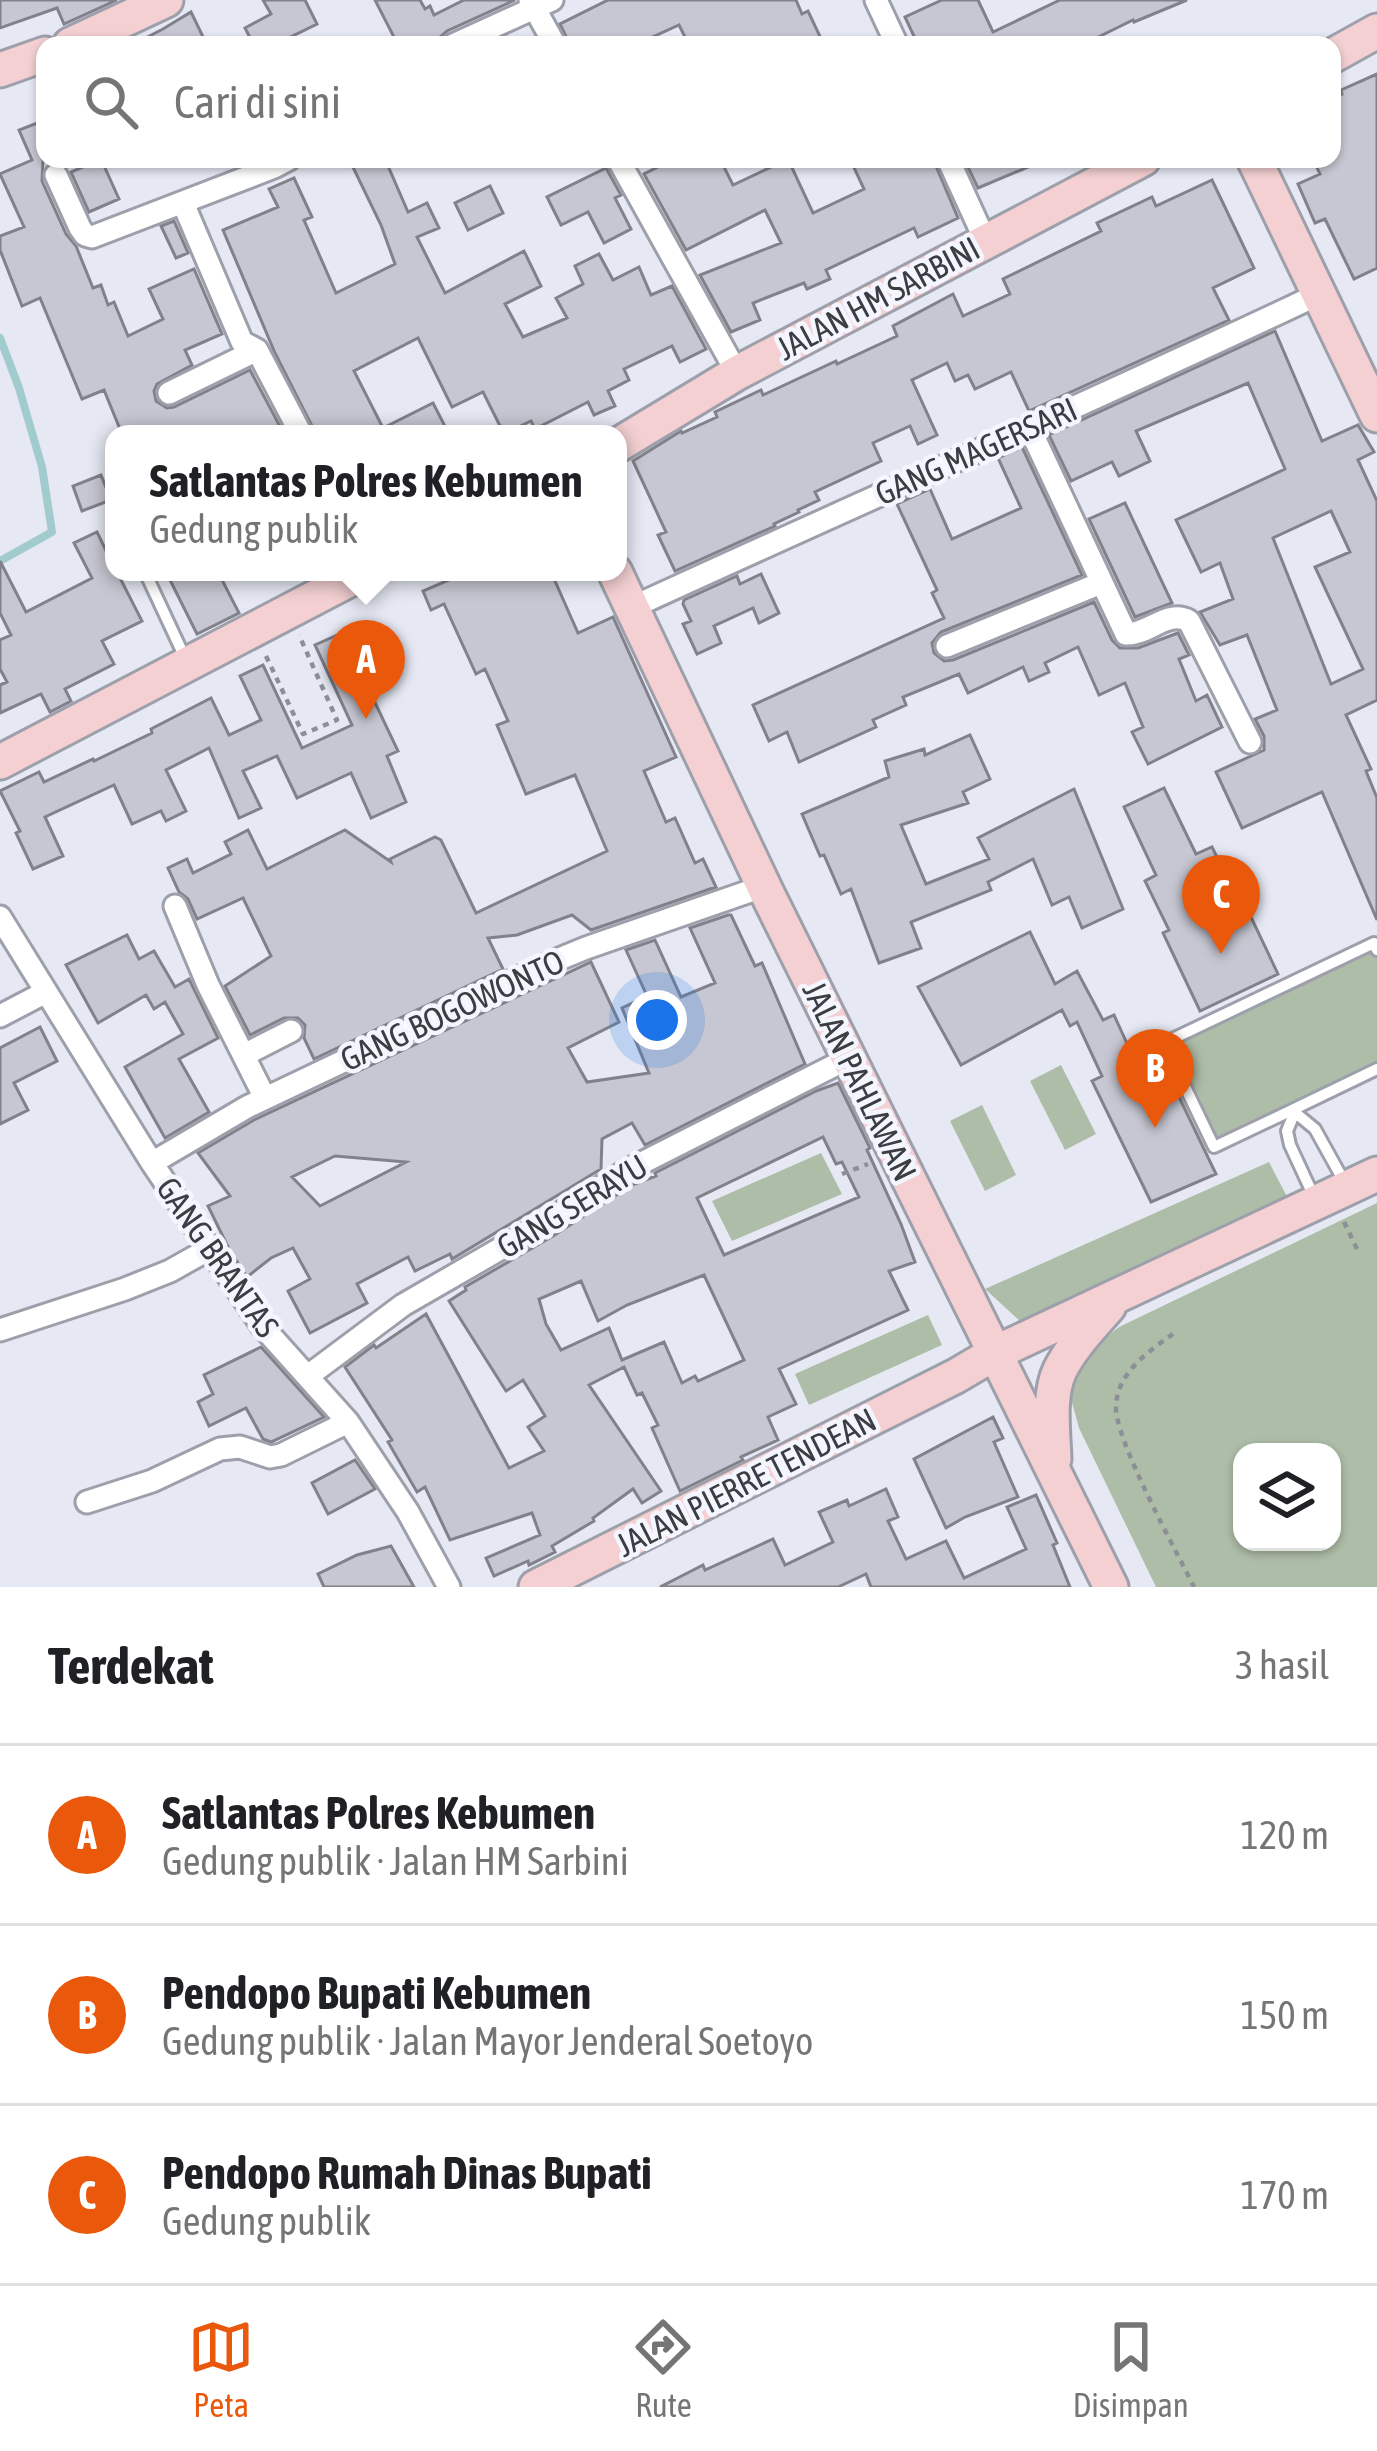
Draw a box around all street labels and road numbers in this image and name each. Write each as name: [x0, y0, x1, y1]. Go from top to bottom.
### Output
street label: JALAN HM SARBINI: [770, 229, 986, 367]
street label: GANG MAGERSARI: [869, 390, 1083, 512]
street label: GANG BOGOWONTO: [334, 942, 570, 1078]
street label: JALAN PAHLAWAN: [795, 975, 925, 1187]
street label: GANG SERAYU: [490, 1146, 654, 1266]
street label: GANG BRANTAS: [149, 1170, 287, 1344]
street label: JALAN PIERRE TENDEAN: [610, 1400, 882, 1564]

